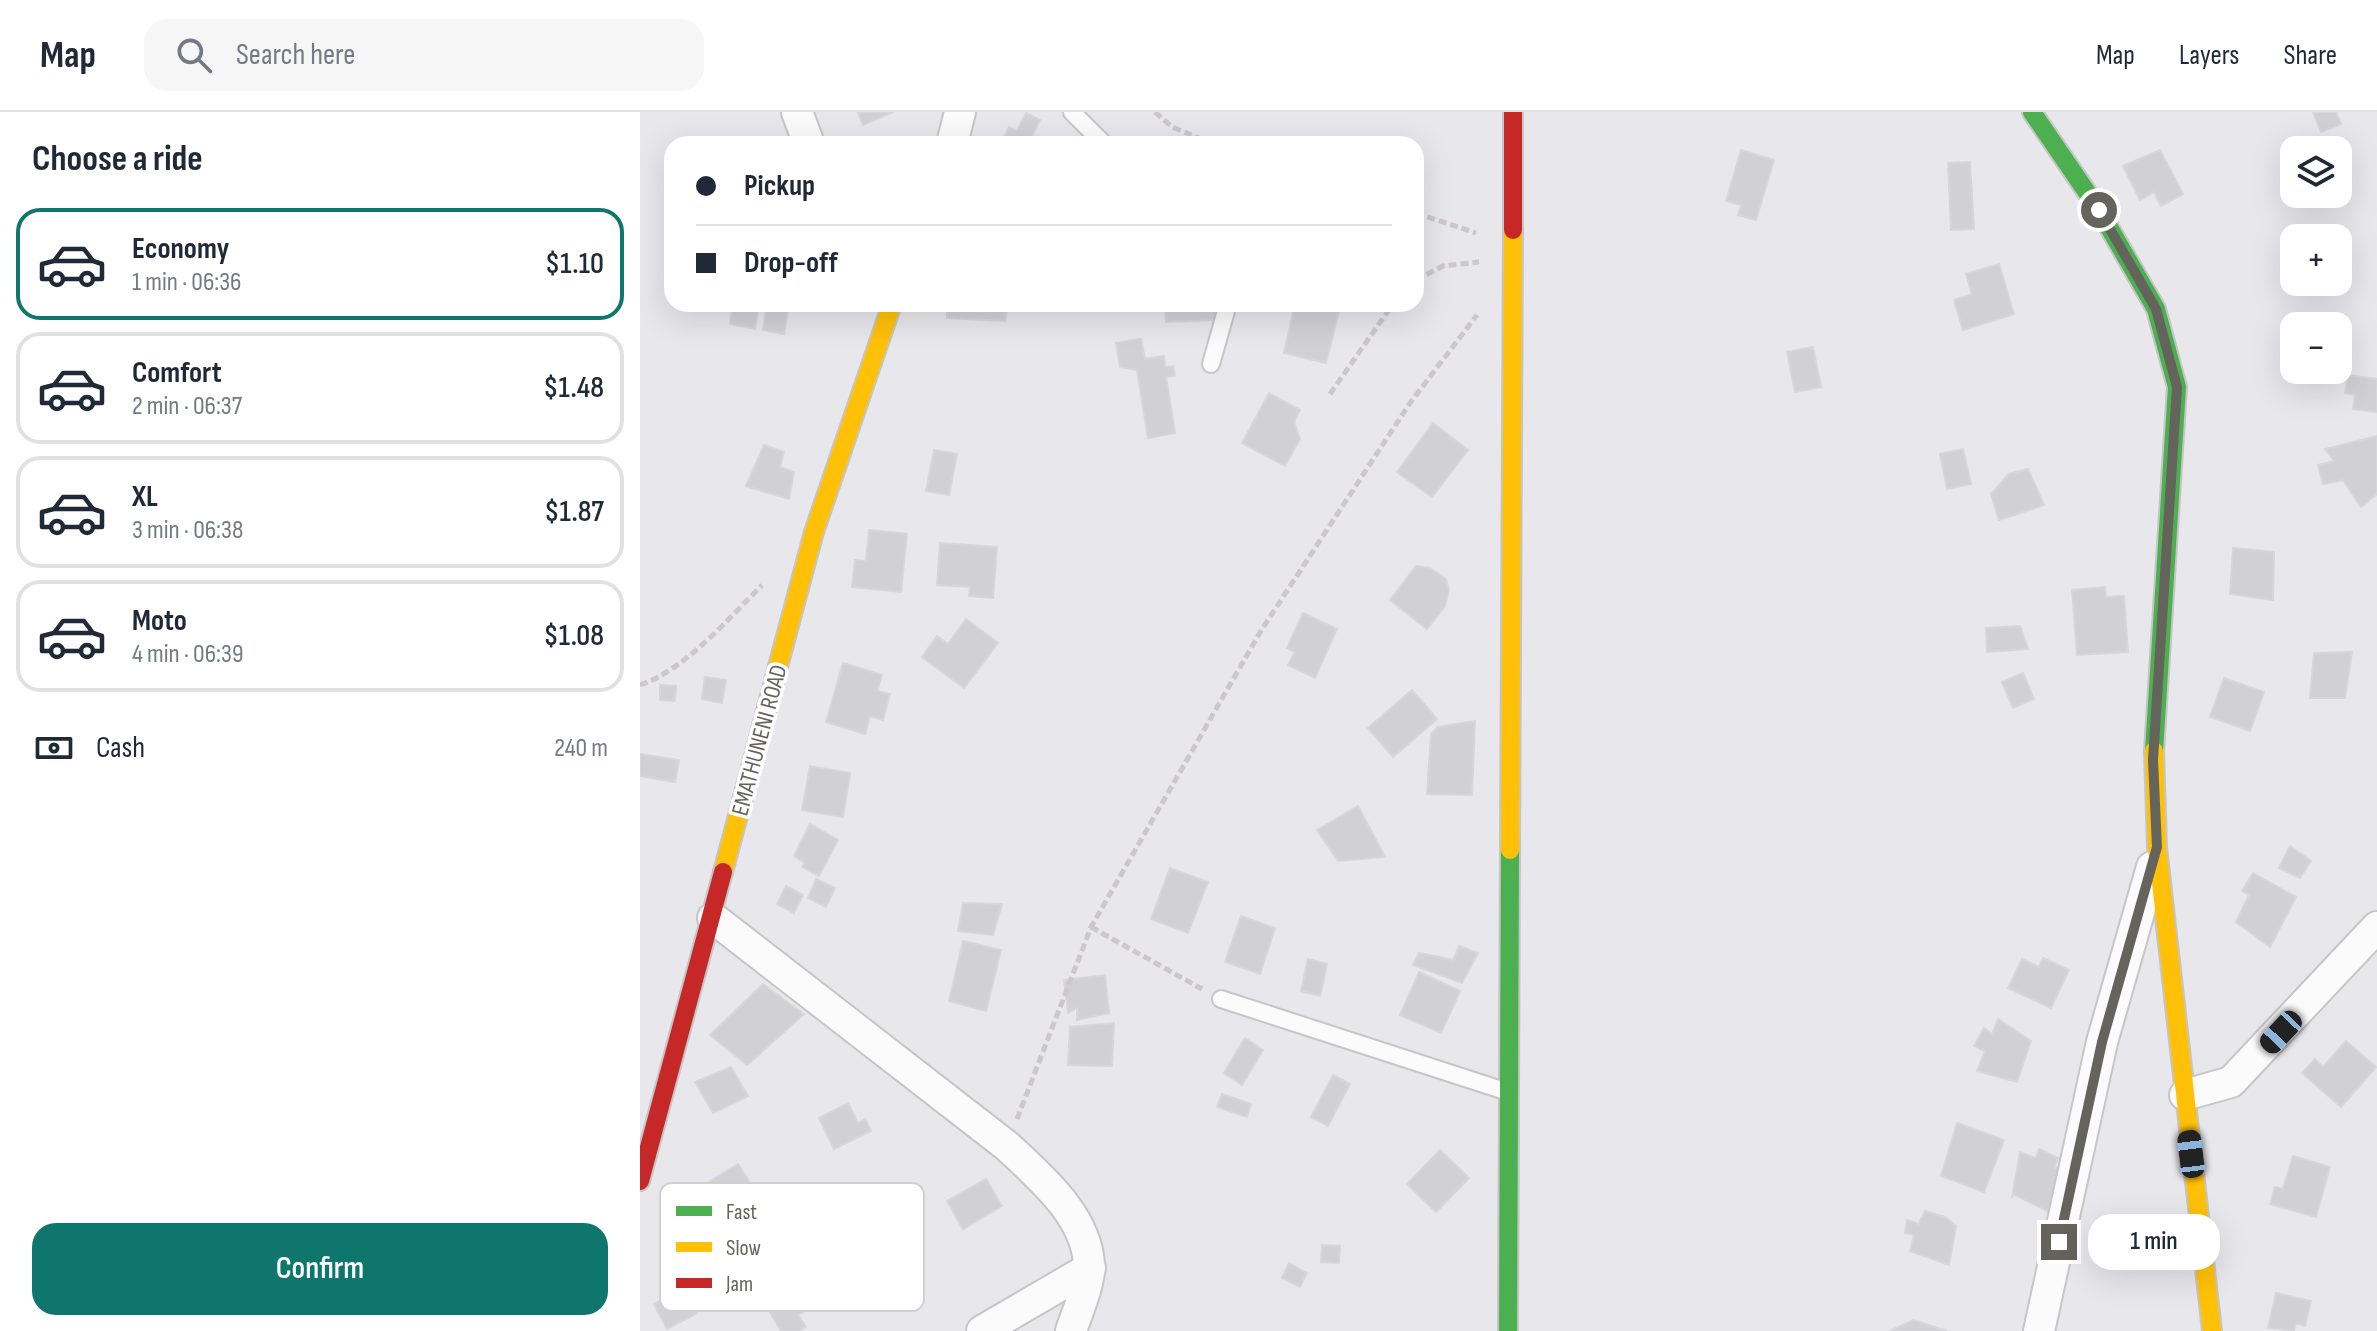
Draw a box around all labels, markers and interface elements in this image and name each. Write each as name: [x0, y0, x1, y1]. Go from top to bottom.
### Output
search box: [144, 19, 704, 91]
text: Map: [40, 33, 96, 78]
icon: search: [172, 33, 216, 77]
text: Search here: [236, 37, 355, 73]
text: Map: [2096, 39, 2135, 72]
text: Layers: [2179, 39, 2239, 72]
text: Share: [2283, 39, 2337, 72]
map controls: [2280, 136, 2352, 384]
button: layers: [2280, 136, 2352, 208]
text: Choose a ride: [32, 138, 203, 181]
text: Pickup: [744, 168, 815, 204]
route start: [2081, 192, 2117, 228]
button: +: [2280, 224, 2352, 296]
icon: car: [36, 228, 108, 300]
text: Economy: [132, 231, 229, 267]
text: Drop-off: [744, 245, 838, 281]
text: $1.10: [545, 246, 604, 282]
text: 1 min · 06:36: [132, 267, 242, 298]
button: −: [2280, 312, 2352, 384]
icon: car: [36, 352, 108, 424]
text: Comfort: [132, 355, 222, 391]
text: $1.48: [543, 370, 604, 406]
text: 2 min · 06:37: [132, 391, 242, 422]
icon: car: [36, 476, 108, 548]
text: XL: [132, 479, 158, 515]
text: $1.87: [544, 494, 604, 530]
text: 3 min · 06:38: [132, 515, 243, 546]
icon: car: [36, 600, 108, 672]
text: Moto: [132, 603, 187, 639]
text: $1.08: [544, 618, 604, 654]
text: 4 min · 06:39: [132, 639, 243, 670]
street label: EMATHUNENI ROAD: [725, 662, 794, 819]
icon: cash: [32, 726, 76, 770]
text: Cash: [96, 730, 145, 766]
text: 240 m: [554, 733, 608, 764]
car: [2256, 1006, 2306, 1058]
car: [2176, 1129, 2206, 1179]
legend: [660, 1183, 924, 1311]
text: Fast: [726, 1199, 757, 1226]
callout: 1 min: [2087, 1214, 2219, 1270]
button: Confirm: [32, 1223, 608, 1315]
route end: [2041, 1224, 2077, 1260]
text: 1 min: [2130, 1226, 2178, 1257]
text: Slow: [726, 1235, 761, 1262]
text: Jam: [725, 1271, 753, 1298]

